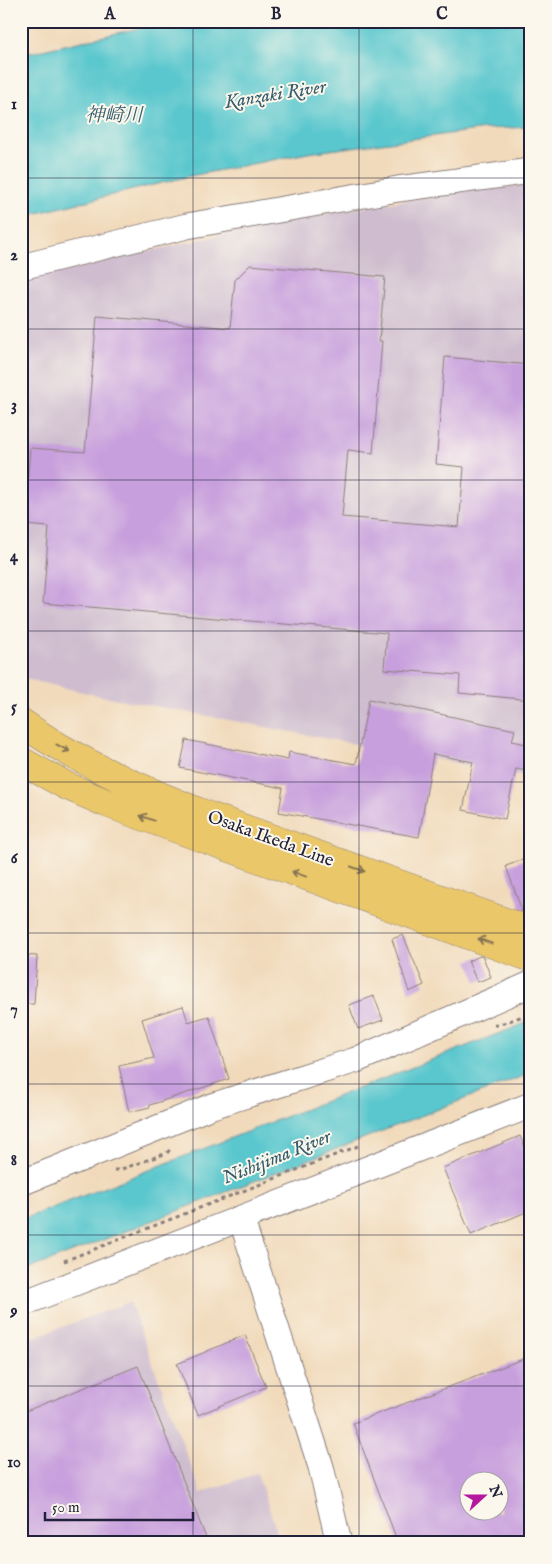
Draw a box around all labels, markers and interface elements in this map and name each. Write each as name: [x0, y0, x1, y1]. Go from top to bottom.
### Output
text: A: [104, 5, 117, 25]
text: B: [271, 5, 282, 25]
text: C: [436, 5, 448, 25]
water label: Kanzaki River: [222, 75, 329, 115]
text: 1: [11, 95, 17, 115]
water label: 神崎川: [85, 104, 144, 128]
text: 2: [10, 246, 18, 266]
text: 3: [11, 396, 17, 416]
text: 4: [10, 547, 19, 567]
text: 5: [11, 698, 17, 718]
one-way arrow: [55, 743, 70, 753]
street label: Osaka Ikeda Line: [204, 806, 337, 873]
one-way arrow: [139, 813, 155, 822]
text: 6: [11, 849, 19, 869]
one-way arrow: [350, 865, 365, 874]
one-way arrow: [292, 869, 308, 878]
one-way arrow: [478, 936, 493, 945]
text: 7: [10, 1000, 18, 1020]
water label: Nishijima River: [219, 1125, 336, 1191]
text: 8: [11, 1151, 17, 1171]
text: 9: [10, 1302, 18, 1322]
text: 10: [7, 1453, 21, 1473]
north arrow: [460, 1472, 510, 1522]
text: N: [484, 1482, 506, 1501]
scale bar: [45, 1489, 192, 1521]
text: 50 m: [52, 1498, 80, 1517]

